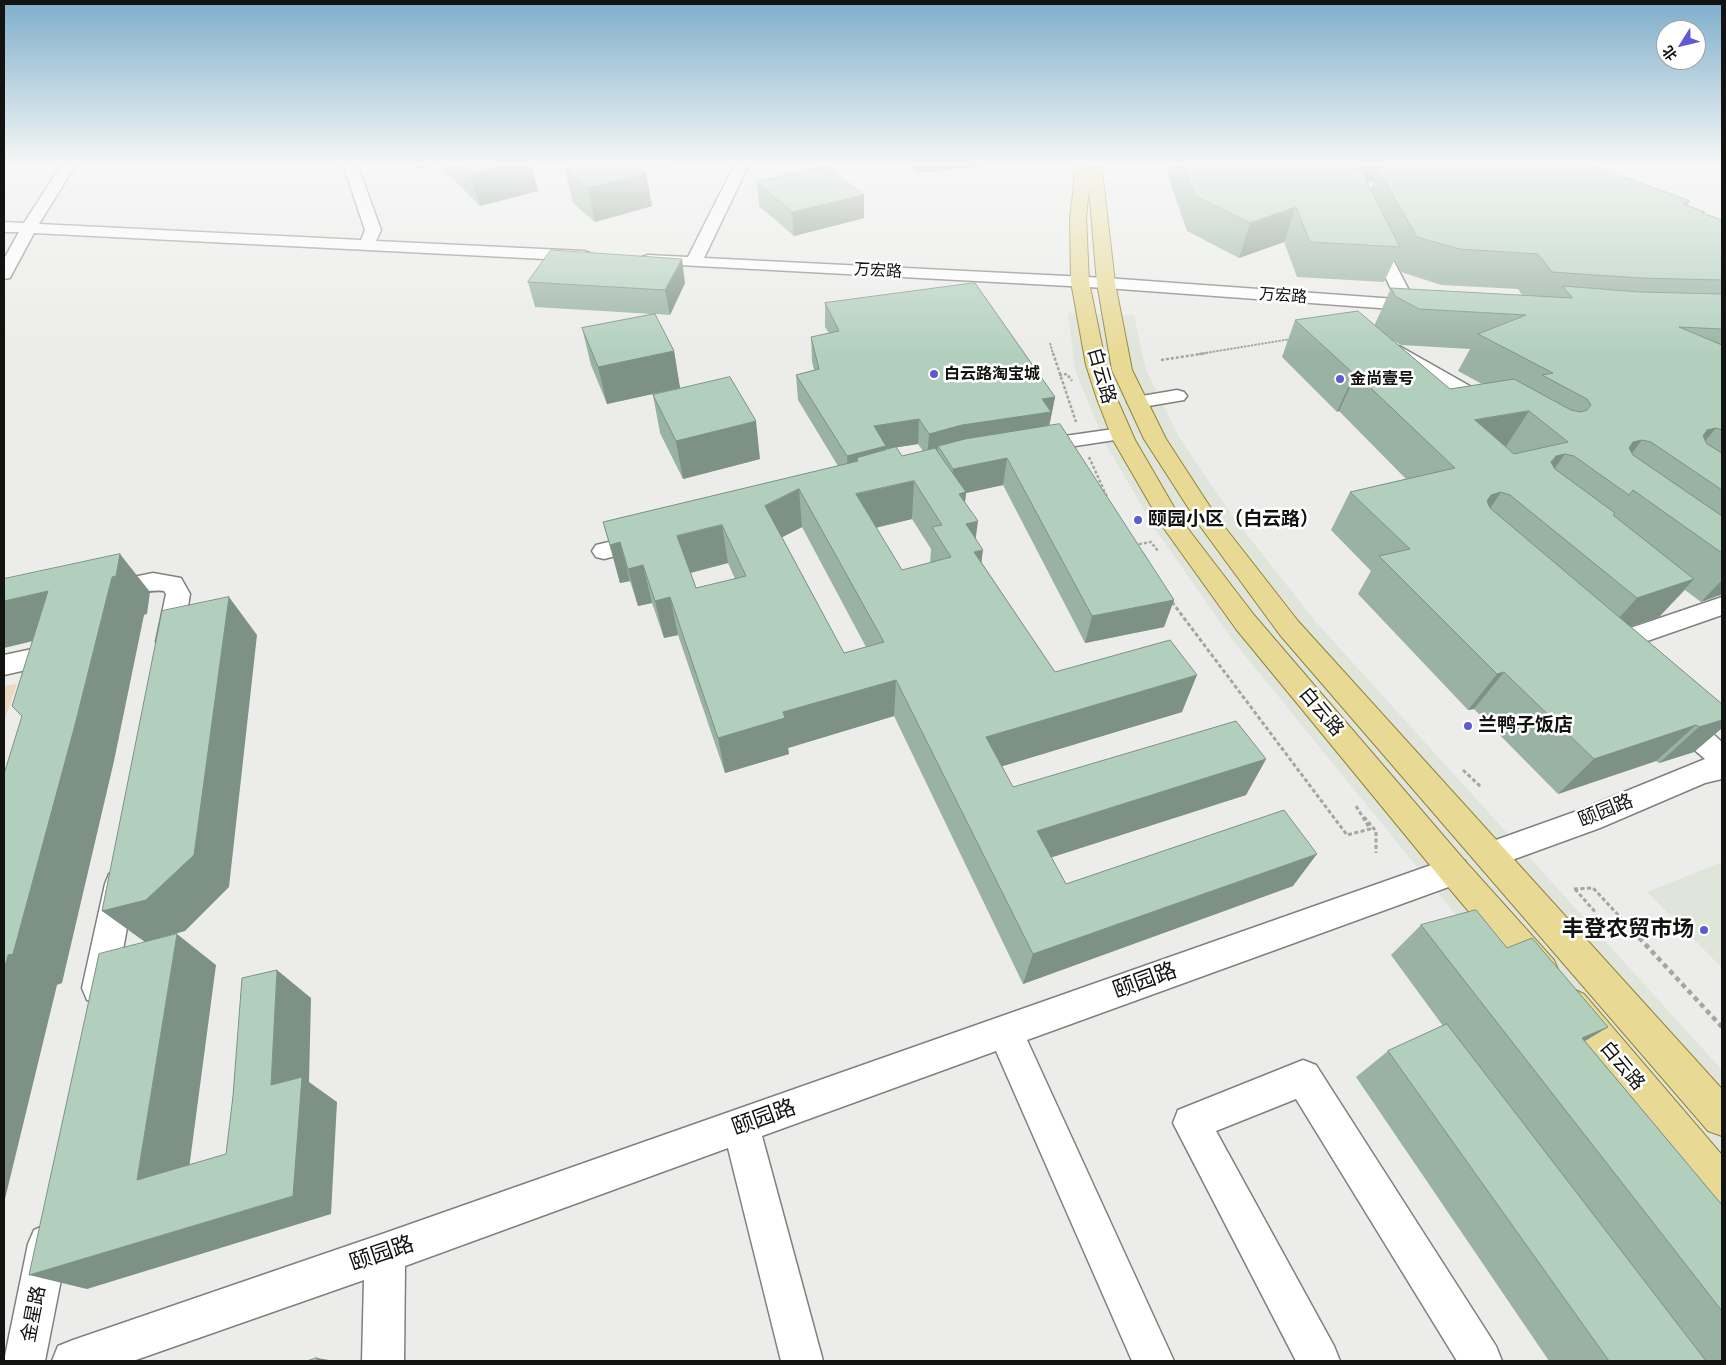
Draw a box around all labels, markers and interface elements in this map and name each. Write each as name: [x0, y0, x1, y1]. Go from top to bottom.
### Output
north arrow: [1656, 20, 1706, 70]
text: 北: [1658, 42, 1681, 64]
street label: 万宏路: [854, 260, 902, 282]
street label: 万宏路: [1258, 285, 1308, 307]
street label: 白云路: [1082, 345, 1120, 407]
place label: 白云路淘宝城: [944, 364, 1040, 384]
marker: 白云路淘宝城: [928, 368, 940, 380]
place label: 金尚壹号: [1350, 369, 1414, 389]
marker: 金尚壹号: [1334, 373, 1346, 385]
place label: 颐园小区（白云路）: [1148, 509, 1319, 531]
marker: 颐园小区（白云路）: [1132, 514, 1144, 526]
street label: 白云路: [1294, 683, 1348, 741]
place label: 兰鸭子饭店: [1478, 715, 1573, 737]
marker: 兰鸭子饭店: [1462, 720, 1474, 732]
street label: 颐园路: [1575, 790, 1637, 832]
place label: 丰登农贸市场: [1562, 917, 1694, 943]
marker: 丰登农贸市场: [1698, 924, 1710, 936]
street label: 颐园路: [1109, 957, 1181, 1005]
street label: 白云路: [1595, 1037, 1649, 1095]
street label: 颐园路: [728, 1094, 800, 1142]
street label: 颐园路: [347, 1231, 417, 1277]
street label: 金星路: [17, 1284, 51, 1344]

